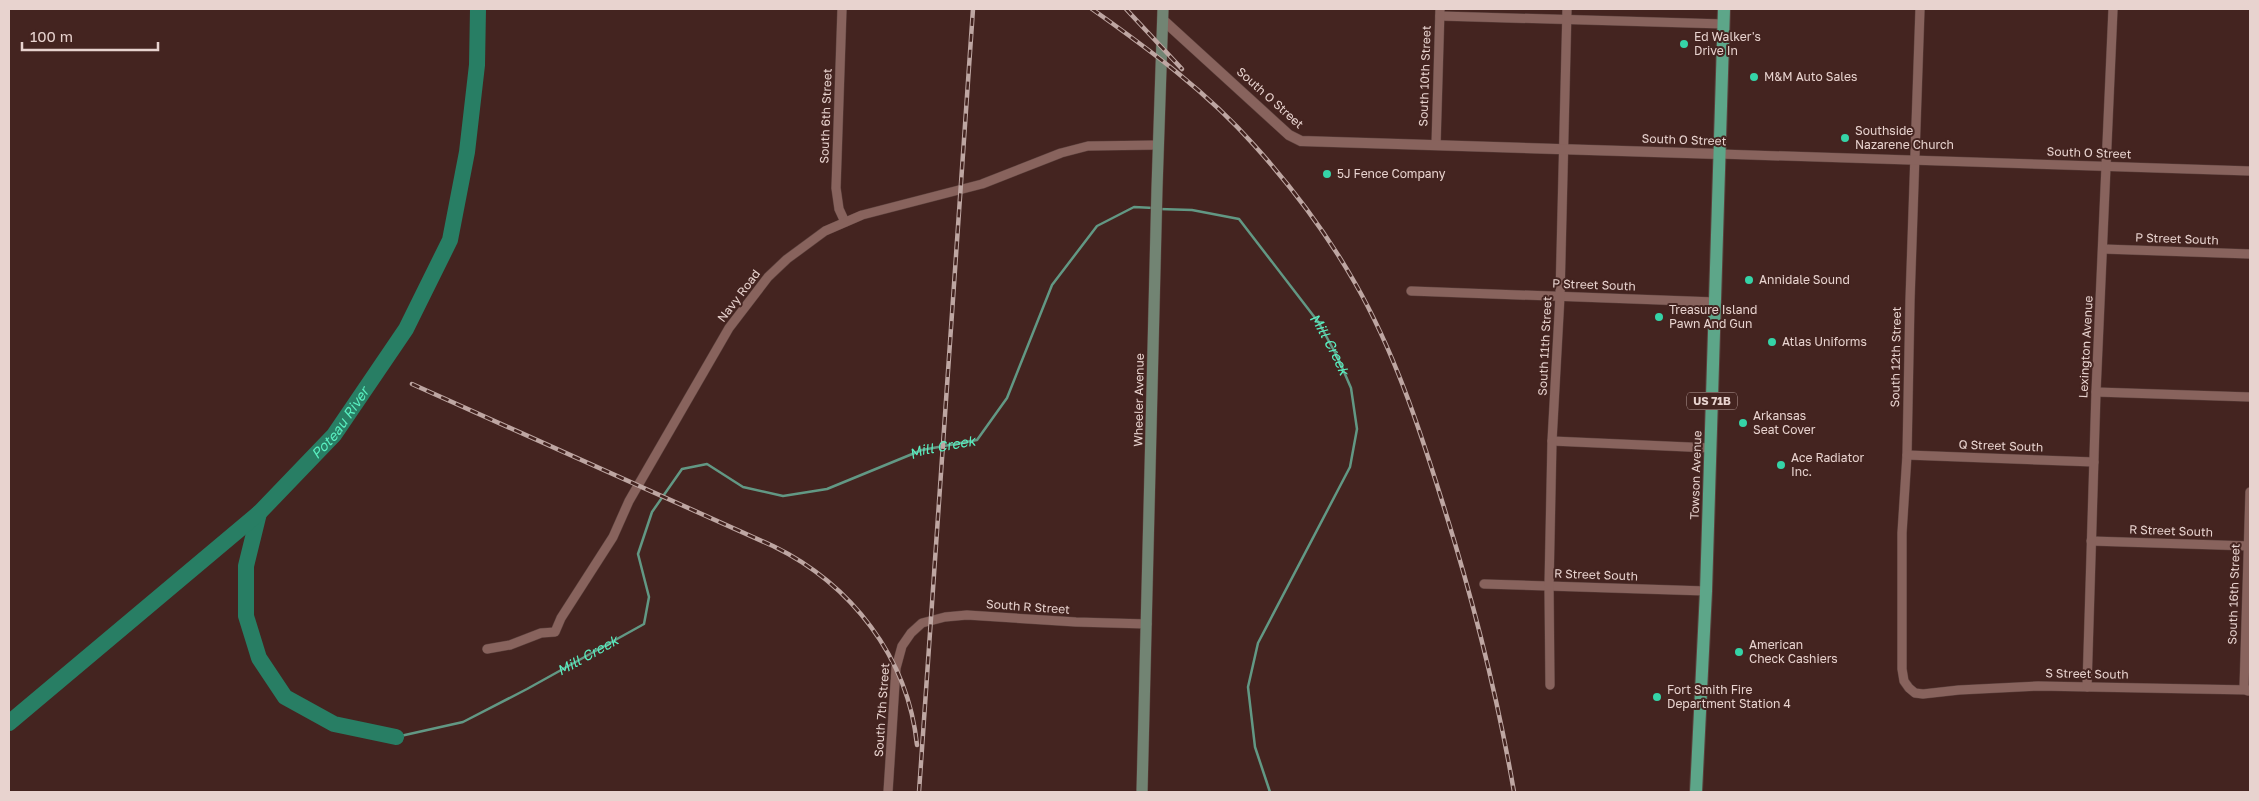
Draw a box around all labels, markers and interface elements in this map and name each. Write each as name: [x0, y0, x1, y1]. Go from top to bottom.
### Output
scale bar: [22, 20, 159, 52]
street label: South 10th Street: [1415, 25, 1434, 127]
text: 100 m: [30, 27, 73, 45]
place label: Ed Walker's Drive In: [1694, 29, 1761, 58]
marker: Ed Walker's Drive In: [1678, 38, 1690, 50]
street label: South O Street: [1234, 64, 1307, 132]
street label: South 6th Street: [816, 68, 835, 164]
place label: M&M Auto Sales: [1764, 69, 1857, 84]
marker: M&M Auto Sales: [1748, 71, 1760, 83]
place label: Southside Nazarene Church: [1855, 123, 1954, 152]
street label: South O Street: [1641, 131, 1727, 148]
marker: Southside Nazarene Church: [1839, 132, 1851, 144]
street label: South O Street: [2046, 144, 2132, 161]
place label: 5J Fence Company: [1337, 166, 1446, 181]
marker: 5J Fence Company: [1321, 168, 1333, 180]
street label: P Street South: [2135, 230, 2219, 247]
street label: Navy Road: [714, 266, 763, 325]
place label: Annidale Sound: [1759, 272, 1850, 287]
marker: Annidale Sound: [1743, 274, 1755, 286]
street label: P Street South: [1552, 276, 1636, 293]
street label: Lexington Avenue: [2075, 295, 2096, 399]
street label: South 11th Street: [1534, 296, 1555, 396]
place label: Treasure Island Pawn And Gun: [1669, 302, 1757, 331]
street label: South 12th Street: [1887, 306, 1904, 408]
water label: Mill Creek: [1307, 310, 1354, 379]
marker: Treasure Island Pawn And Gun: [1653, 311, 1665, 323]
place label: Atlas Uniforms: [1782, 334, 1867, 349]
marker: Atlas Uniforms: [1766, 336, 1778, 348]
street label: Wheeler Avenue: [1130, 353, 1147, 447]
water label: Poteau River: [307, 381, 374, 462]
road number: US 71B: [1687, 392, 1737, 410]
place label: Arkansas Seat Cover: [1753, 408, 1816, 437]
marker: Arkansas Seat Cover: [1737, 417, 1749, 429]
street label: Towson Avenue: [1686, 430, 1705, 520]
water label: Mill Creek: [906, 431, 979, 462]
street label: Q Street South: [1958, 437, 2044, 454]
place label: Ace Radiator Inc.: [1791, 450, 1864, 479]
marker: Ace Radiator Inc.: [1775, 459, 1787, 471]
street label: R Street South: [2129, 522, 2213, 539]
street label: South 16th Street: [2224, 543, 2243, 645]
street label: R Street South: [1554, 566, 1638, 583]
street label: South R Street: [986, 596, 1071, 617]
water label: Mill Creek: [554, 630, 623, 679]
place label: American Check Cashiers: [1749, 637, 1838, 666]
marker: American Check Cashiers: [1733, 646, 1745, 658]
street label: South 7th Street: [871, 662, 892, 758]
street label: S Street South: [2045, 665, 2129, 682]
place label: Fort Smith Fire Department Station 4: [1667, 682, 1791, 711]
marker: Fort Smith Fire Department Station 4: [1651, 691, 1663, 703]

